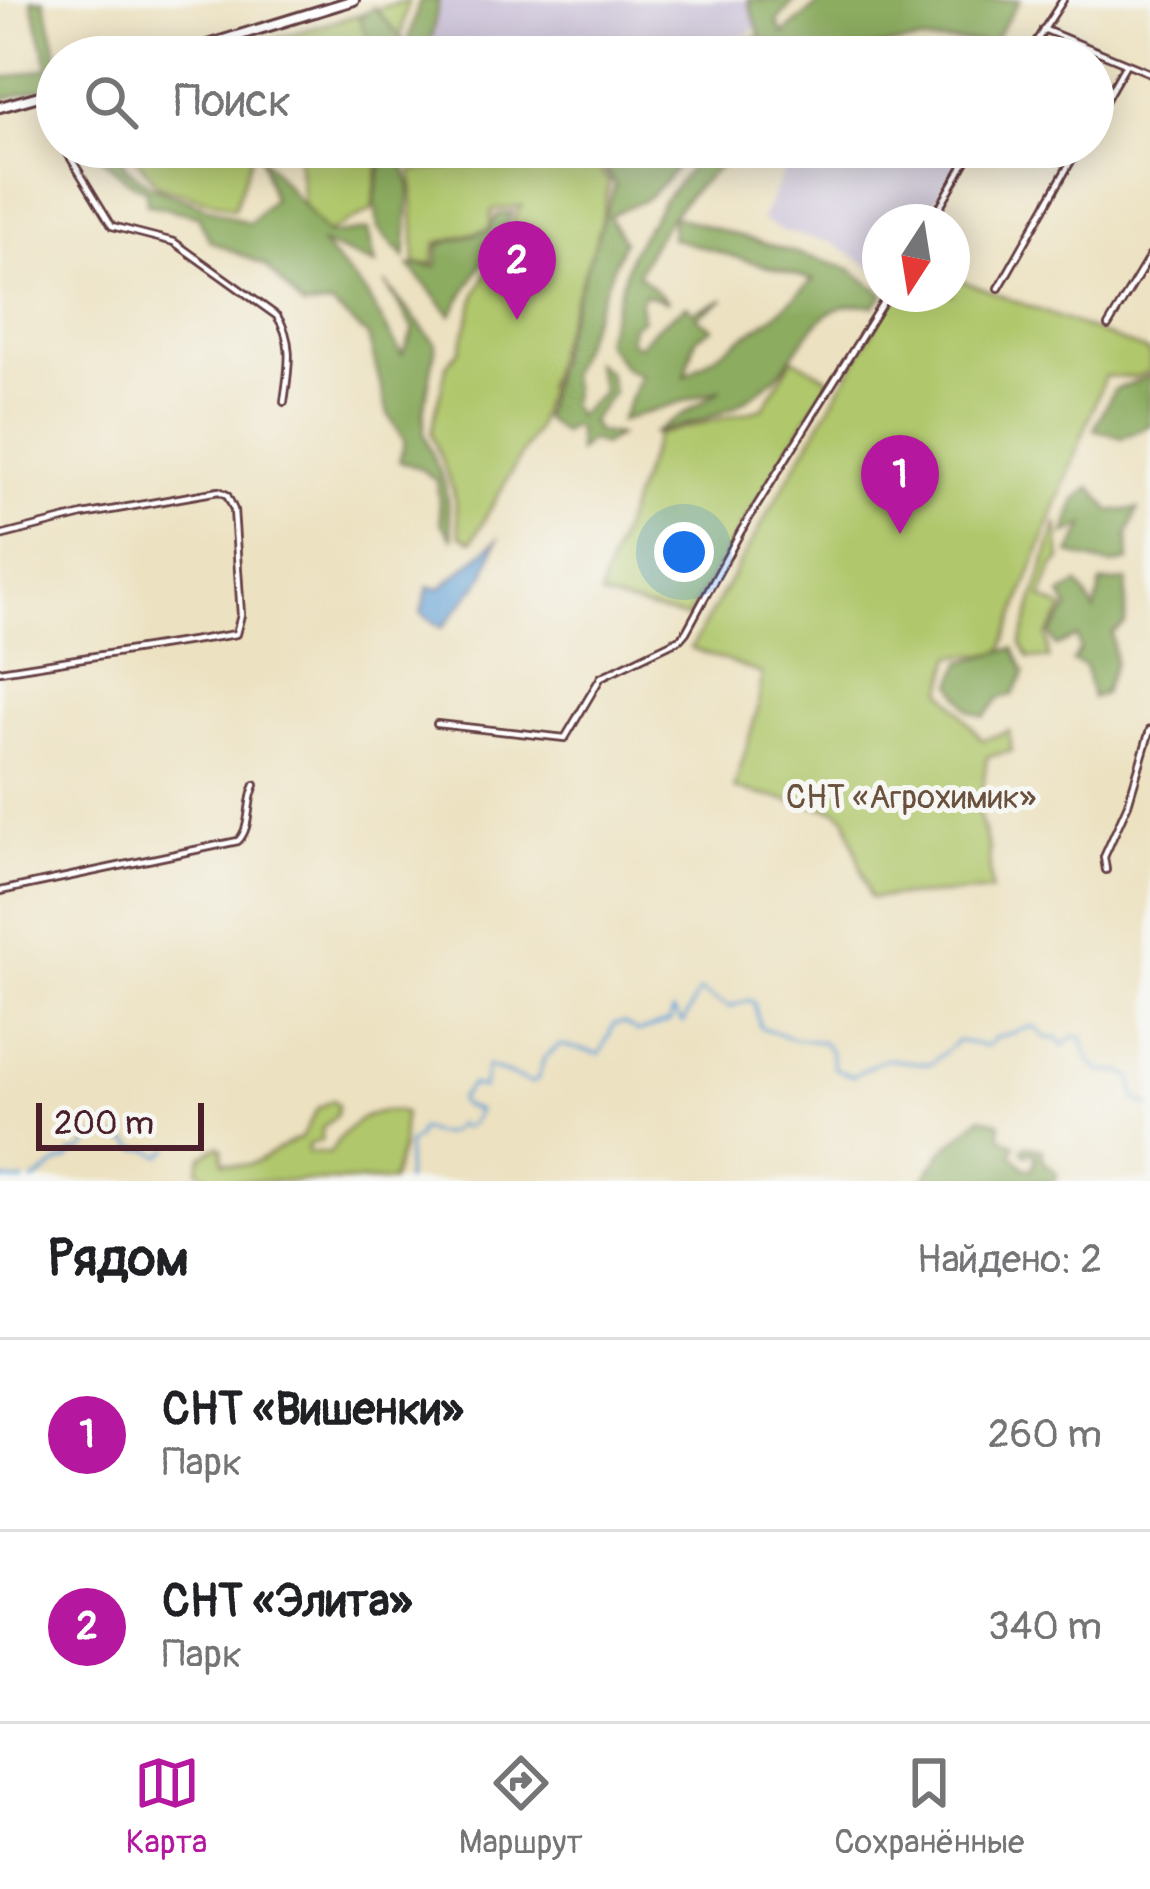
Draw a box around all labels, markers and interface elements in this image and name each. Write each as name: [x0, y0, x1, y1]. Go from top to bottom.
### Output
search box: [36, 36, 1114, 168]
icon: search: [78, 69, 144, 135]
text: Поиск: [174, 74, 291, 130]
north arrow: [862, 204, 970, 312]
pin: 2: [478, 221, 556, 320]
pin: 1: [861, 435, 939, 534]
your location: [654, 522, 714, 582]
park label: СНТ «Агрохимик»: [786, 777, 1037, 818]
scale bar: [36, 1097, 204, 1150]
text: 200 m: [54, 1103, 154, 1144]
text: Рядом: [48, 1227, 189, 1291]
text: Найдено: 2: [917, 1235, 1102, 1284]
text: СНТ «Вишенки»: [162, 1382, 463, 1438]
text: 1: [79, 1410, 95, 1459]
text: 260 m: [988, 1410, 1102, 1459]
text: Парк: [162, 1438, 242, 1487]
text: СНТ «Элита»: [162, 1574, 412, 1630]
text: 2: [76, 1602, 98, 1651]
text: 340 m: [988, 1602, 1102, 1651]
text: Парк: [162, 1630, 242, 1679]
tab: Карта: [126, 1750, 207, 1863]
tab: Маршрут: [459, 1750, 583, 1863]
tab: Сохранённые: [834, 1750, 1024, 1863]

